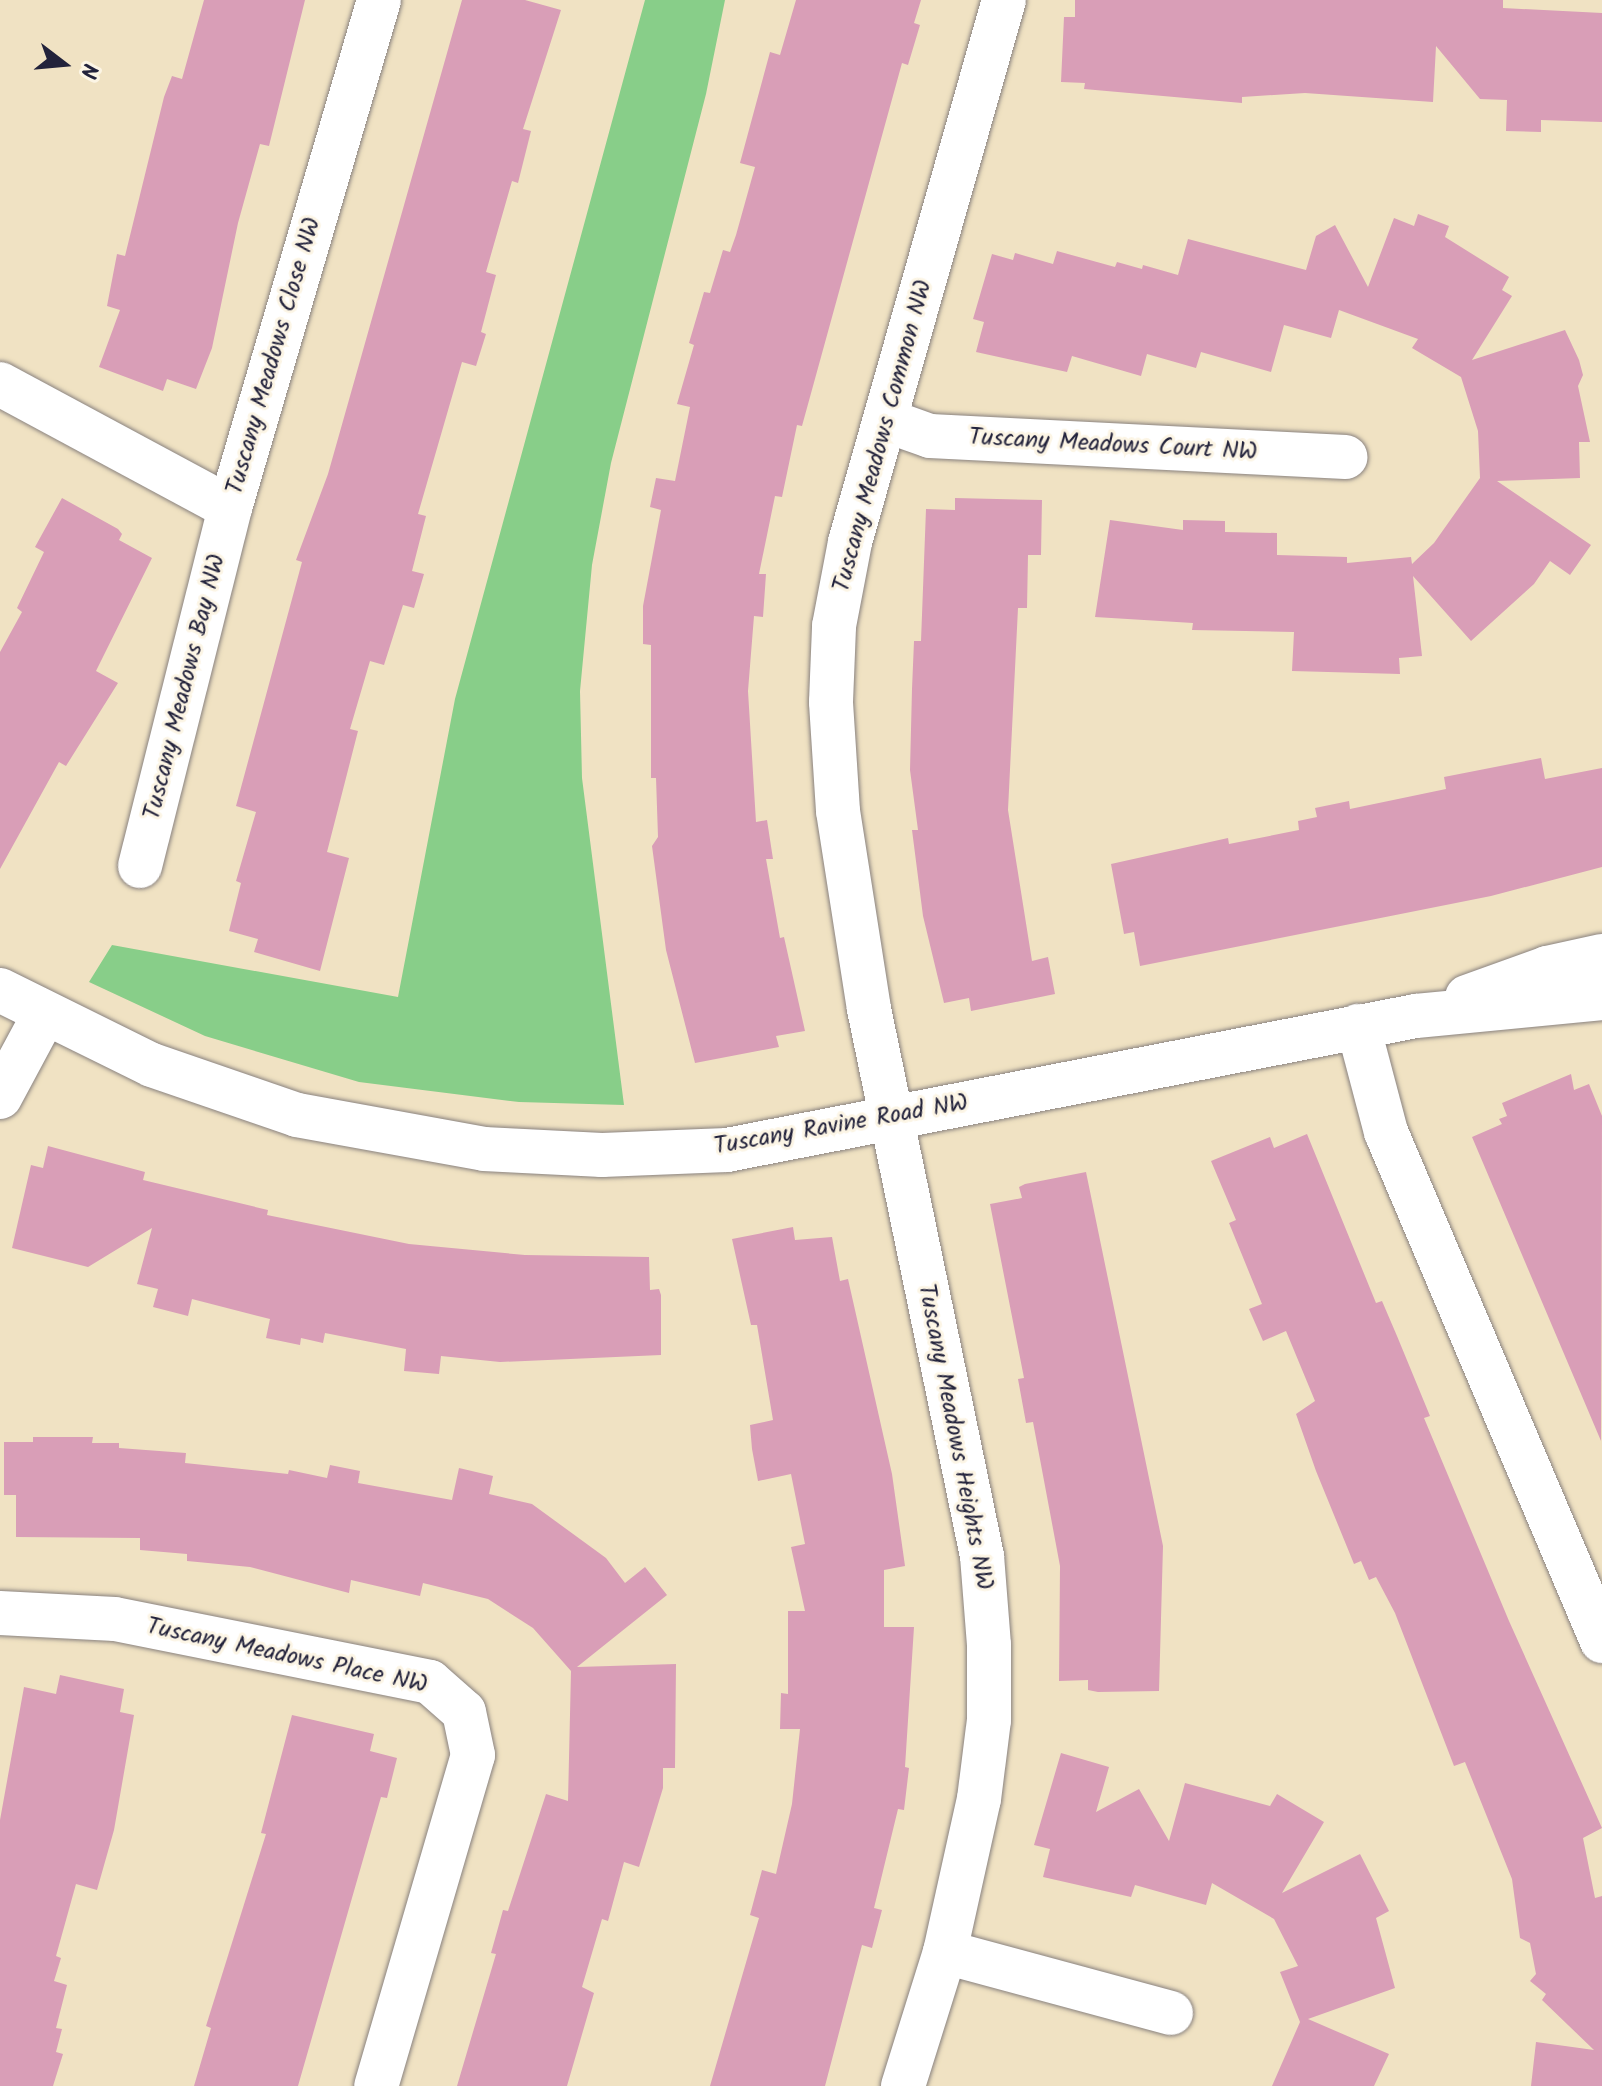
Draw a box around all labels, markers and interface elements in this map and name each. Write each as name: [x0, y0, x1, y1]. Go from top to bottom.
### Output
north arrow: [24, 24, 104, 104]
text: N: [69, 59, 106, 82]
street label: Tuscany Meadows Close NW: [221, 214, 327, 498]
street label: Tuscany Meadows Common NW: [827, 277, 939, 595]
street label: Tuscany Meadows Court NW: [968, 423, 1258, 467]
street label: Tuscany Meadows Bay NW: [138, 551, 232, 823]
street label: Tuscany Ravine Road NW: [712, 1088, 970, 1162]
street label: Tuscany Meadows Heights NW: [911, 1282, 999, 1592]
street label: Tuscany Meadows Place NW: [144, 1612, 430, 1700]

